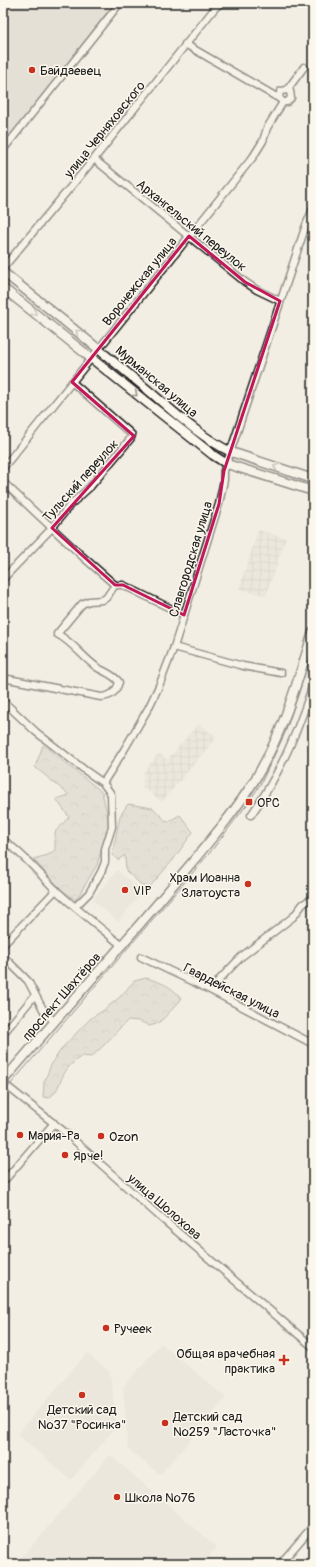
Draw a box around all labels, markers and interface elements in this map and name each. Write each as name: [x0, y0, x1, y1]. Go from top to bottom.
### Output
place label: Байдаевец: [40, 63, 101, 79]
marker: Байдаевец: [27, 65, 37, 75]
street label: улица Черняховского: [60, 78, 149, 182]
street label: Архангельский переулок: [133, 176, 250, 275]
street label: Воронежская улица: [99, 234, 180, 329]
one-way arrow: [29, 308, 36, 315]
one-way arrow: [76, 330, 83, 337]
street label: Мурманская улица: [112, 343, 201, 421]
one-way arrow: [131, 389, 138, 396]
street label: Тульский переулок: [40, 436, 122, 525]
one-way arrow: [272, 464, 279, 472]
street label: Славгородская улица: [166, 499, 216, 619]
place label: ОРС: [257, 795, 280, 811]
marker: ОРС: [244, 797, 254, 807]
place label: Храм Иоанна Златоуста: [170, 870, 240, 901]
marker: Храм Иоанна Златоуста: [243, 879, 253, 889]
place label: VIP: [133, 883, 152, 899]
marker: VIP: [120, 885, 130, 895]
street label: проспект Шахтёров: [19, 949, 104, 1044]
street label: Гвардейская улица: [181, 960, 282, 1022]
place label: Мария-Ра: [28, 1128, 79, 1144]
place label: Ozon: [109, 1129, 138, 1145]
marker: Мария-Ра: [15, 1130, 25, 1140]
marker: Ozon: [96, 1131, 106, 1141]
place label: Ярче!: [73, 1148, 103, 1164]
marker: Ярче!: [60, 1150, 70, 1160]
street label: улица Шолохова: [123, 1170, 205, 1243]
place label: Ручеек: [114, 1321, 152, 1337]
marker: Ручеек: [101, 1323, 111, 1333]
place label: Общая врачебная практика: [176, 1346, 275, 1377]
marker: Общая врачебная практика: [278, 1354, 290, 1366]
marker: Детский сад №37 "Росинка": [77, 1390, 87, 1400]
place label: Детский сад №37 "Росинка": [38, 1402, 126, 1433]
place label: Детский сад №259 "Ласточка": [172, 1409, 276, 1440]
marker: Детский сад №259 "Ласточка": [160, 1418, 170, 1428]
place label: Школа №76: [125, 1490, 195, 1506]
marker: Школа №76: [112, 1492, 122, 1502]

